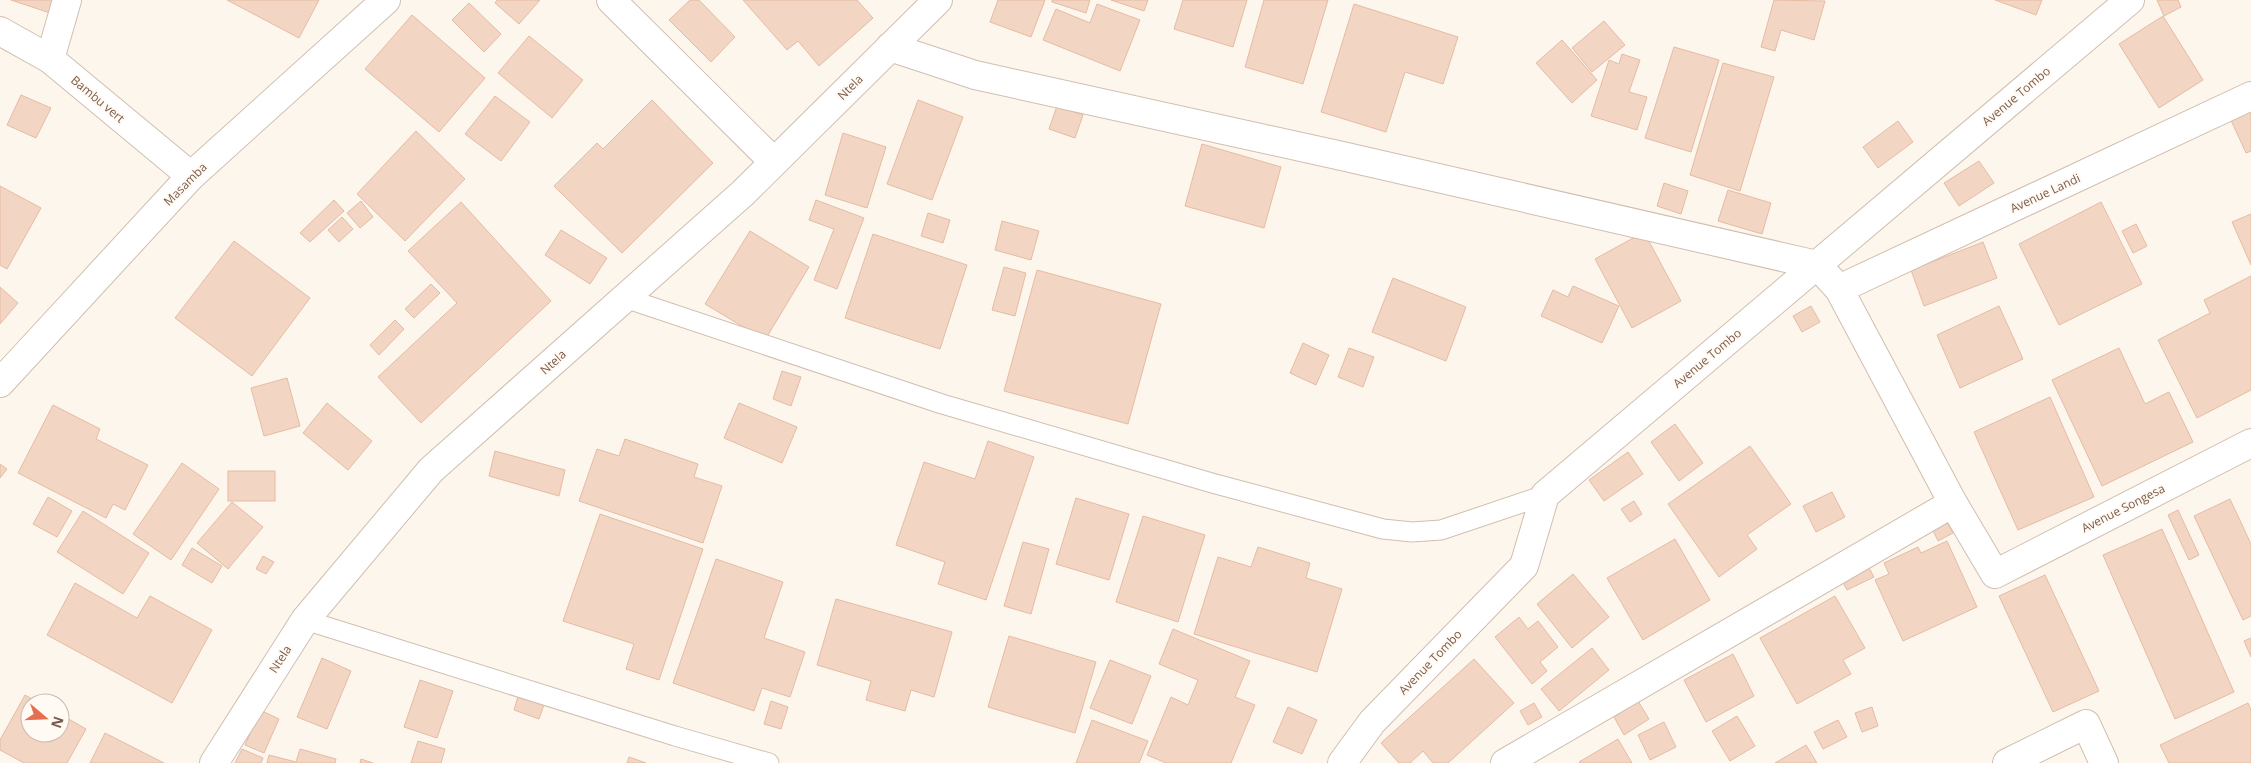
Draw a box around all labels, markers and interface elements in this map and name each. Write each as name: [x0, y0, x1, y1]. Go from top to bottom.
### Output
street label: Avenue Tombo: [1978, 62, 2054, 130]
street label: Ntela: [833, 70, 867, 104]
street label: Bambu vert: [68, 72, 128, 126]
street label: Masamba: [160, 159, 210, 209]
street label: Avenue Landi: [2007, 169, 2083, 217]
street label: Avenue Tombo: [1669, 324, 1745, 392]
street label: Ntela: [536, 346, 570, 378]
street label: Avenue Songesa: [2078, 480, 2168, 536]
street label: Avenue Tombo: [1395, 626, 1465, 698]
street label: Ntela: [265, 642, 295, 676]
north arrow: [20, 693, 70, 743]
text: N: [47, 714, 69, 731]

